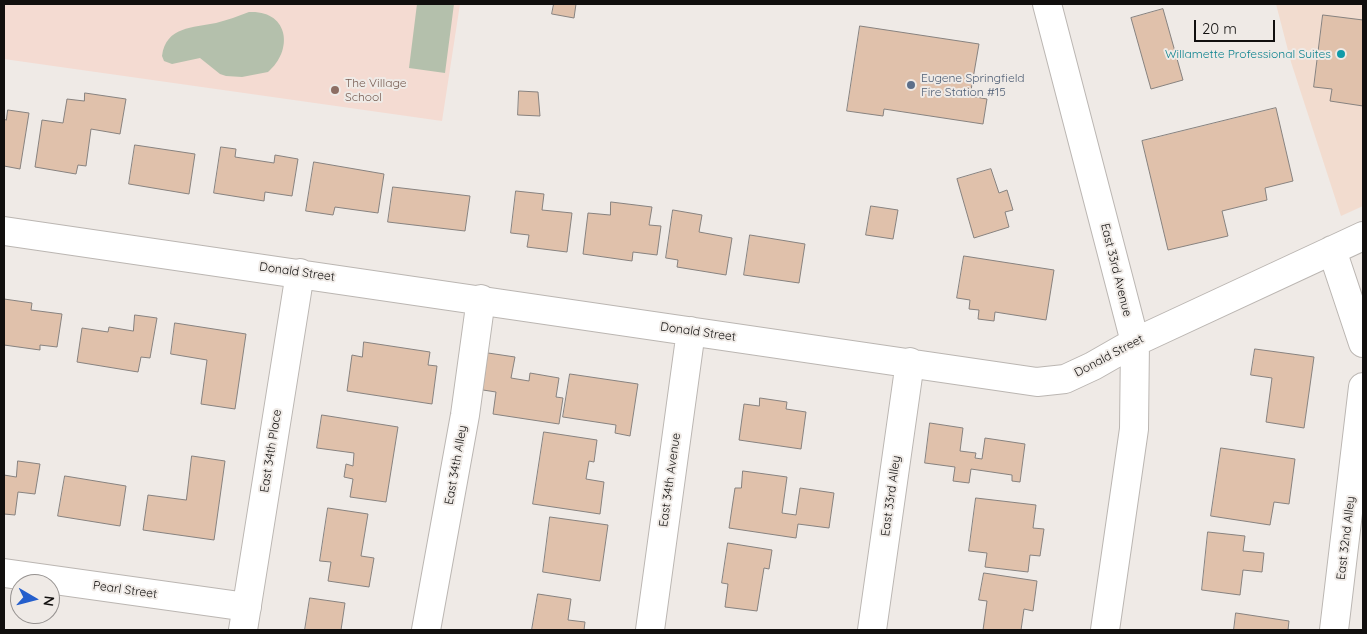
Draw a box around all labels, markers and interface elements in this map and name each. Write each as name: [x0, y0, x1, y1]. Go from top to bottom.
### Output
scale bar: [1197, 10, 1278, 42]
text: 20 m: [1202, 19, 1237, 38]
place label: Willamette Professional Suites: [1165, 47, 1331, 61]
marker: Willamette Professional Suites: [1335, 48, 1347, 60]
place label: Eugene Springfield Fire Station #15: [921, 71, 1025, 99]
place label: The Village School: [345, 76, 406, 104]
marker: Eugene Springfield Fire Station #15: [905, 79, 917, 91]
marker: The Village School: [329, 84, 341, 96]
street label: East 33rd Avenue: [1097, 222, 1135, 318]
street label: Donald Street: [258, 260, 336, 284]
street label: Donald Street: [659, 320, 737, 344]
street label: Donald Street: [1072, 332, 1146, 380]
street label: East 34th Place: [257, 408, 285, 494]
street label: East 34th Alley: [442, 424, 470, 506]
street label: East 34th Avenue: [656, 432, 684, 528]
street label: East 33rd Alley: [878, 455, 904, 537]
street label: East 32nd Alley: [1334, 495, 1358, 581]
north arrow: [10, 574, 60, 624]
street label: Pearl Street: [92, 578, 158, 602]
text: N: [39, 595, 58, 607]

